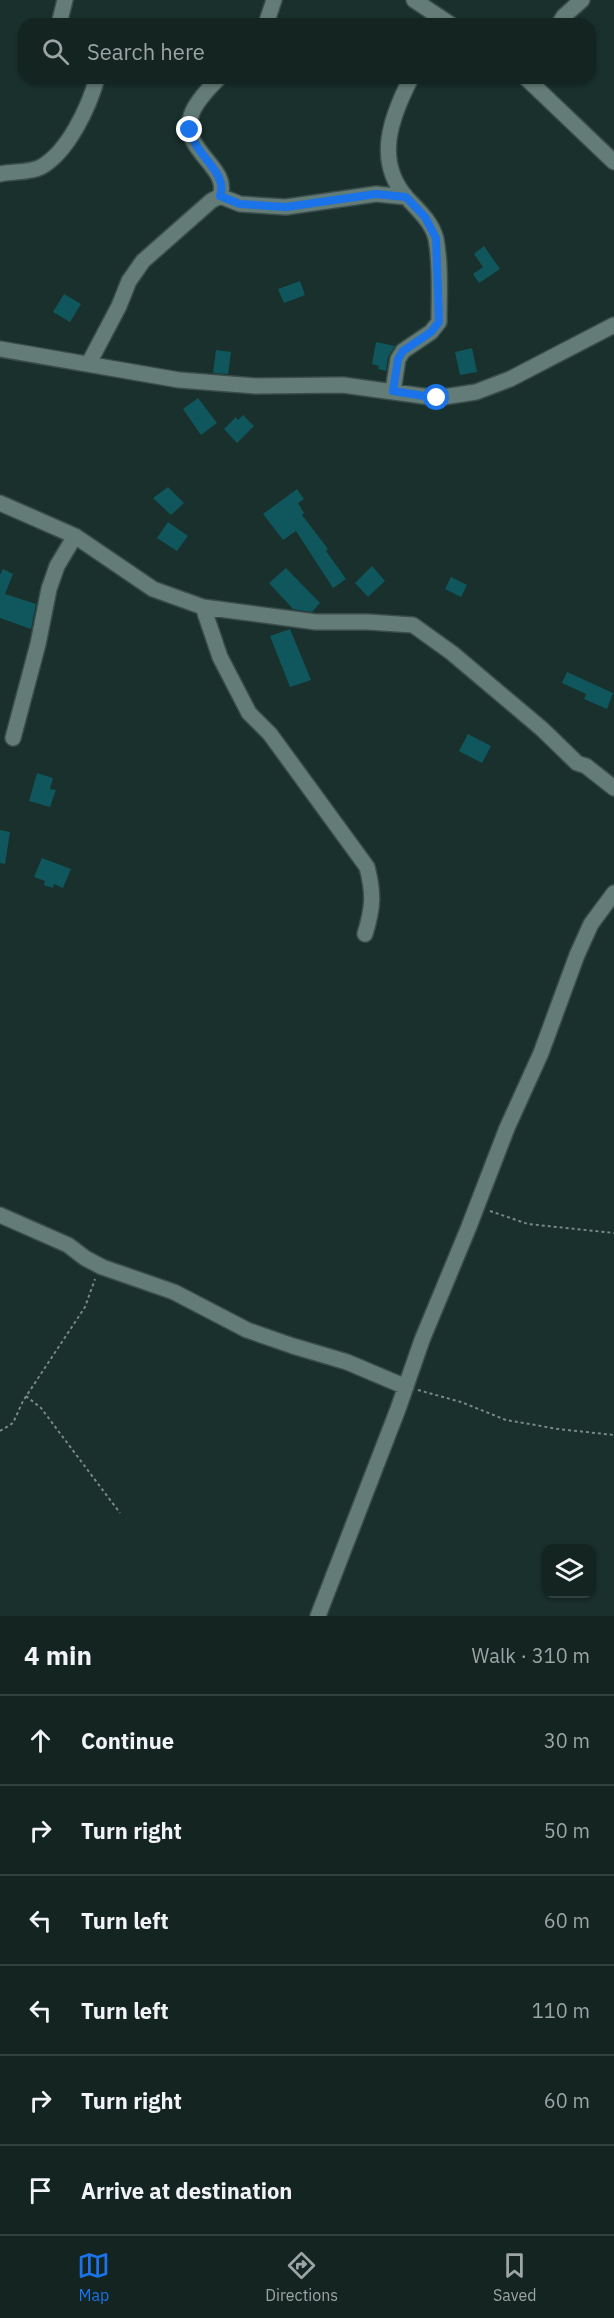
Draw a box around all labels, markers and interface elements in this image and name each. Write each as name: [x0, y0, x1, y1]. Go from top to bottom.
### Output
search box: [18, 18, 596, 84]
icon: search: [39, 35, 72, 68]
text: Search here: [87, 37, 205, 66]
route end: [176, 116, 202, 142]
route start: [423, 384, 449, 410]
map controls: [542, 1544, 596, 1598]
button: layers: [542, 1544, 596, 1598]
text: 4 min: [24, 1638, 92, 1672]
text: Walk · 310 m: [472, 1642, 590, 1669]
icon: ahead: [24, 1724, 57, 1757]
text: Continue: [81, 1726, 174, 1755]
text: 30 m: [544, 1727, 590, 1754]
icon: right: [24, 1814, 57, 1847]
text: Turn right: [81, 1816, 182, 1845]
text: 50 m: [544, 1817, 590, 1844]
icon: left: [24, 1904, 57, 1937]
text: Turn left: [81, 1906, 169, 1935]
text: 60 m: [544, 1907, 590, 1934]
icon: left: [24, 1994, 57, 2027]
text: Turn left: [81, 1996, 169, 2025]
text: 110 m: [532, 1997, 590, 2024]
icon: right: [24, 2084, 57, 2117]
text: Turn right: [81, 2086, 182, 2115]
text: 60 m: [544, 2087, 590, 2114]
icon: arrive: [24, 2174, 57, 2207]
text: Arrive at destination: [81, 2176, 292, 2205]
tab: Map: [77, 2249, 110, 2305]
tab: Directions: [265, 2249, 338, 2305]
tab: Saved: [493, 2249, 537, 2305]

